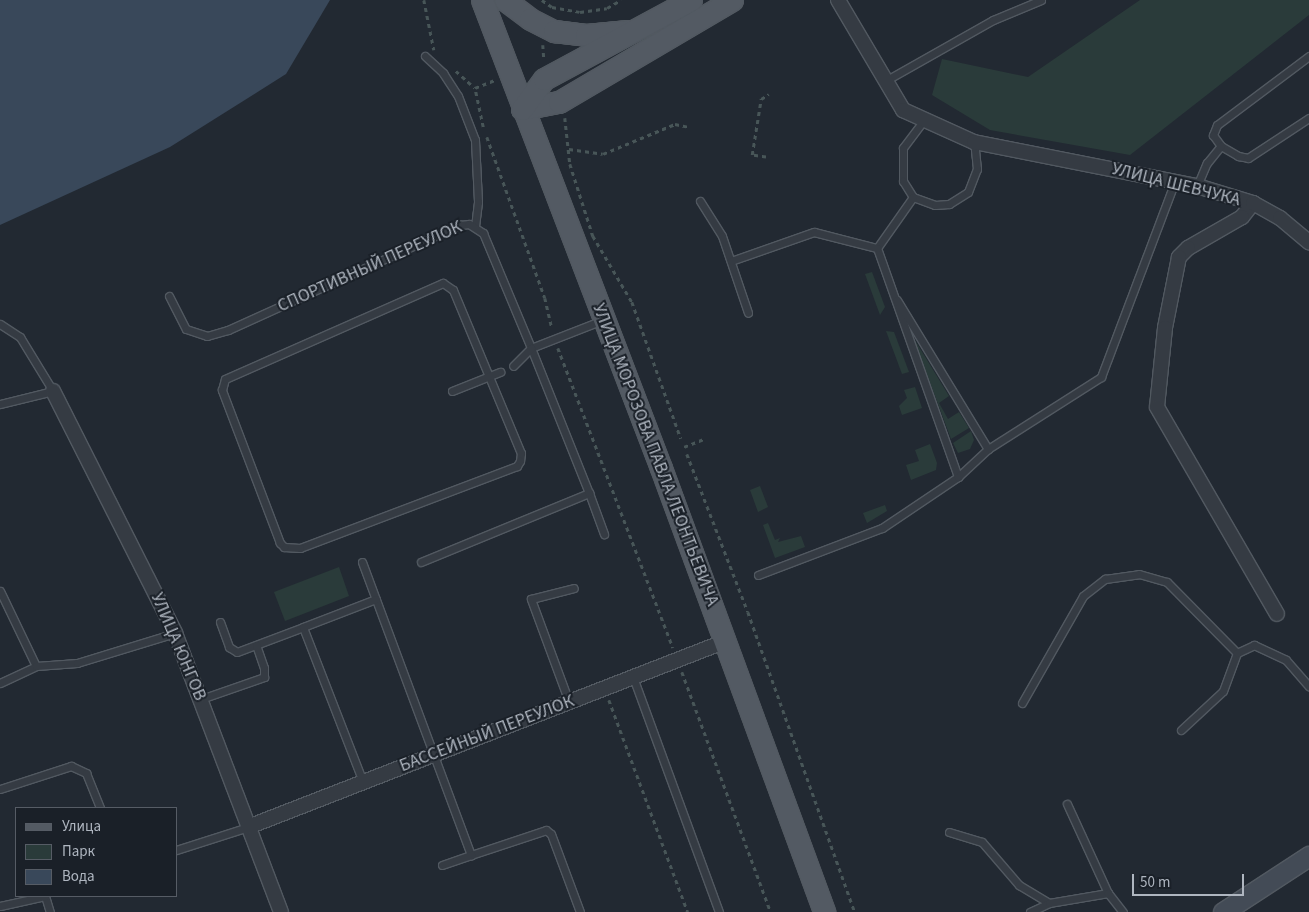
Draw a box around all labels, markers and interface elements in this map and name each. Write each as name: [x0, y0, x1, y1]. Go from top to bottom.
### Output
street label: УЛИЦА ШЕВЧУКА: [1109, 159, 1243, 211]
street label: СПОРТИВНЫЙ ПЕРЕУЛОК: [274, 217, 466, 317]
street label: УЛИЦА МОРОЗОВА ПАВЛА ЛЕОНТЬЕВИЧА: [587, 301, 723, 609]
street label: УЛИЦА ЮНГОВ: [146, 590, 210, 704]
street label: БАССЕЙНЫЙ ПЕРЕУЛОК: [397, 691, 577, 777]
legend: [15, 807, 178, 897]
text: Улица: [62, 816, 101, 837]
text: Парк: [62, 841, 95, 862]
scale bar: [1134, 864, 1246, 896]
text: Вода: [62, 866, 95, 887]
text: 50 m: [1140, 872, 1170, 893]

